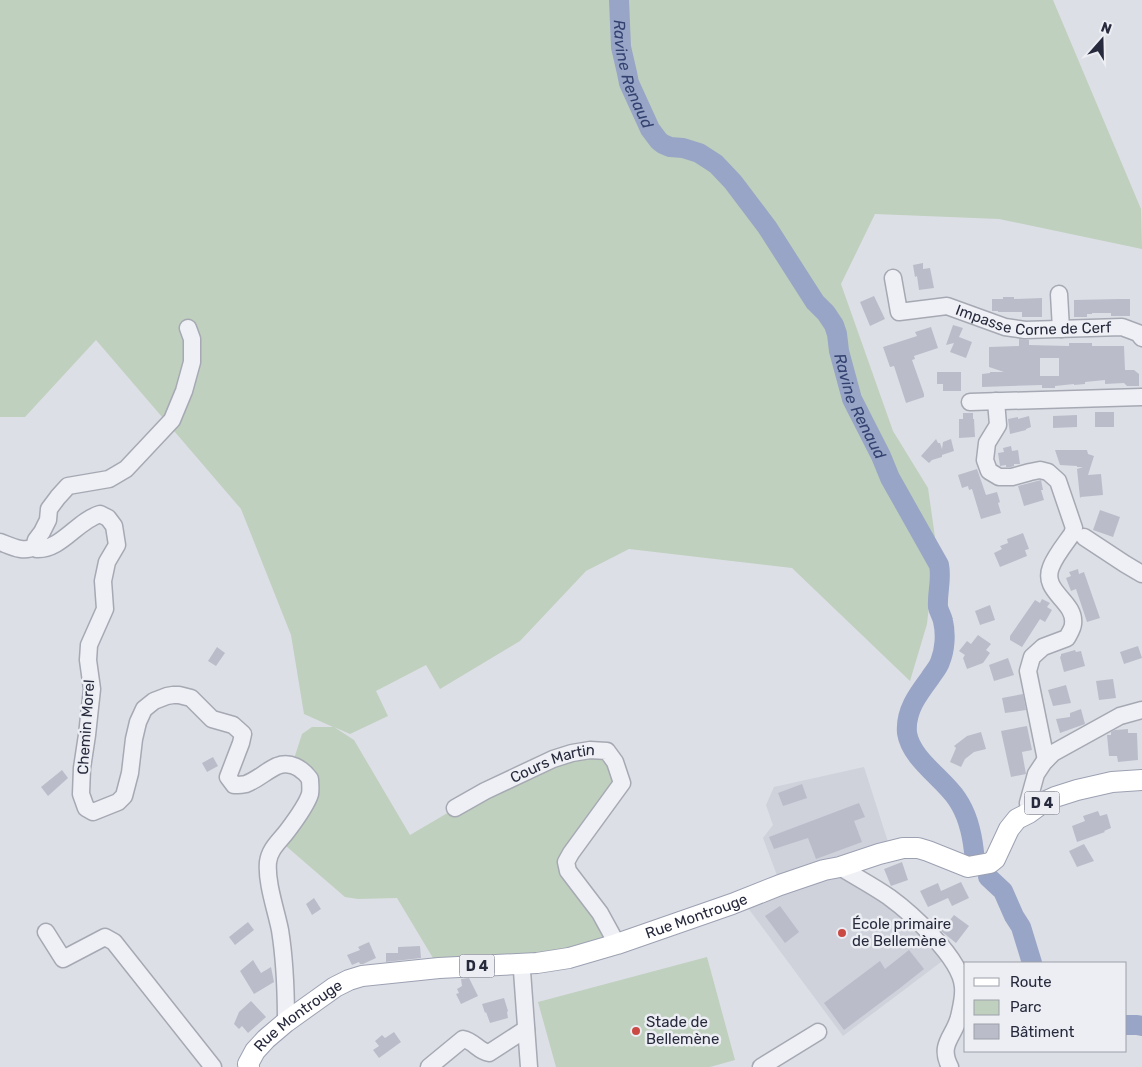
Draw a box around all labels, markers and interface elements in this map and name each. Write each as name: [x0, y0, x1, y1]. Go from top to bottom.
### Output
north arrow: [1077, 15, 1127, 65]
water label: Ravine Renaud: [610, 19, 658, 132]
text: N: [1099, 19, 1114, 38]
street label: Impasse Corne de Cerf: [953, 301, 1112, 339]
water label: Ravine Renaud: [831, 351, 891, 462]
street label: Chemin Morel: [74, 679, 98, 775]
street label: Cours Martin: [507, 741, 595, 787]
road number: D 4: [1024, 791, 1060, 814]
street label: Rue Montrouge: [643, 890, 750, 942]
place label: École primaire de Bellemène: [852, 915, 951, 950]
marker: École primaire de Bellemène: [836, 927, 848, 939]
road number: D 4: [460, 954, 494, 978]
legend: [964, 962, 1127, 1052]
text: Route: [1010, 973, 1052, 991]
street label: Rue Montrouge: [250, 976, 345, 1055]
text: Parc: [1010, 998, 1042, 1016]
place label: Stade de Bellemène: [646, 1013, 719, 1048]
text: Bâtiment: [1010, 1023, 1074, 1041]
marker: Stade de Bellemène: [630, 1025, 642, 1037]

